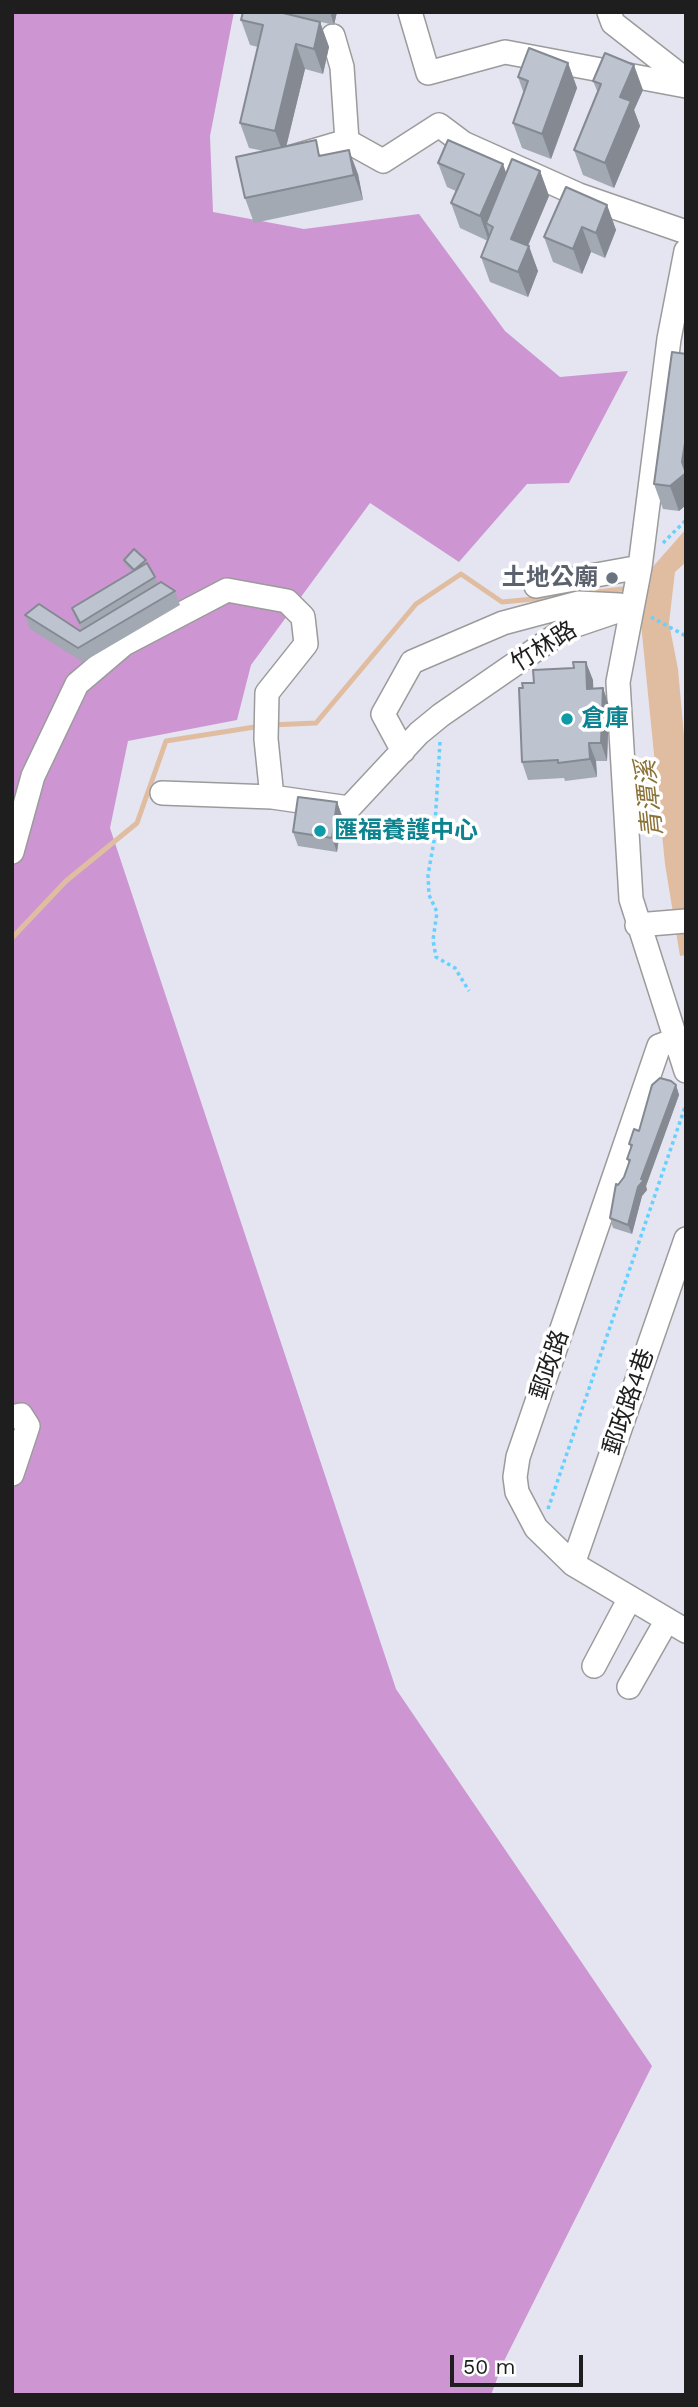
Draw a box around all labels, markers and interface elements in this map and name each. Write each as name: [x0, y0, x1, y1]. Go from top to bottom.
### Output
place label: 土地公廟: [502, 564, 598, 592]
marker: 土地公廟: [604, 570, 620, 586]
street label: 竹林路: [506, 616, 582, 678]
place label: 倉庫: [581, 705, 629, 733]
marker: 倉庫: [559, 711, 575, 727]
water label: 青潭溪: [630, 759, 670, 839]
place label: 匯福養護中心: [334, 817, 478, 845]
marker: 匯福養護中心: [312, 823, 328, 839]
street label: 郵政路: [525, 1326, 575, 1404]
street label: 郵政路4巷: [597, 1345, 661, 1459]
scale bar: [453, 2340, 586, 2384]
text: 50 m: [463, 2354, 515, 2379]

